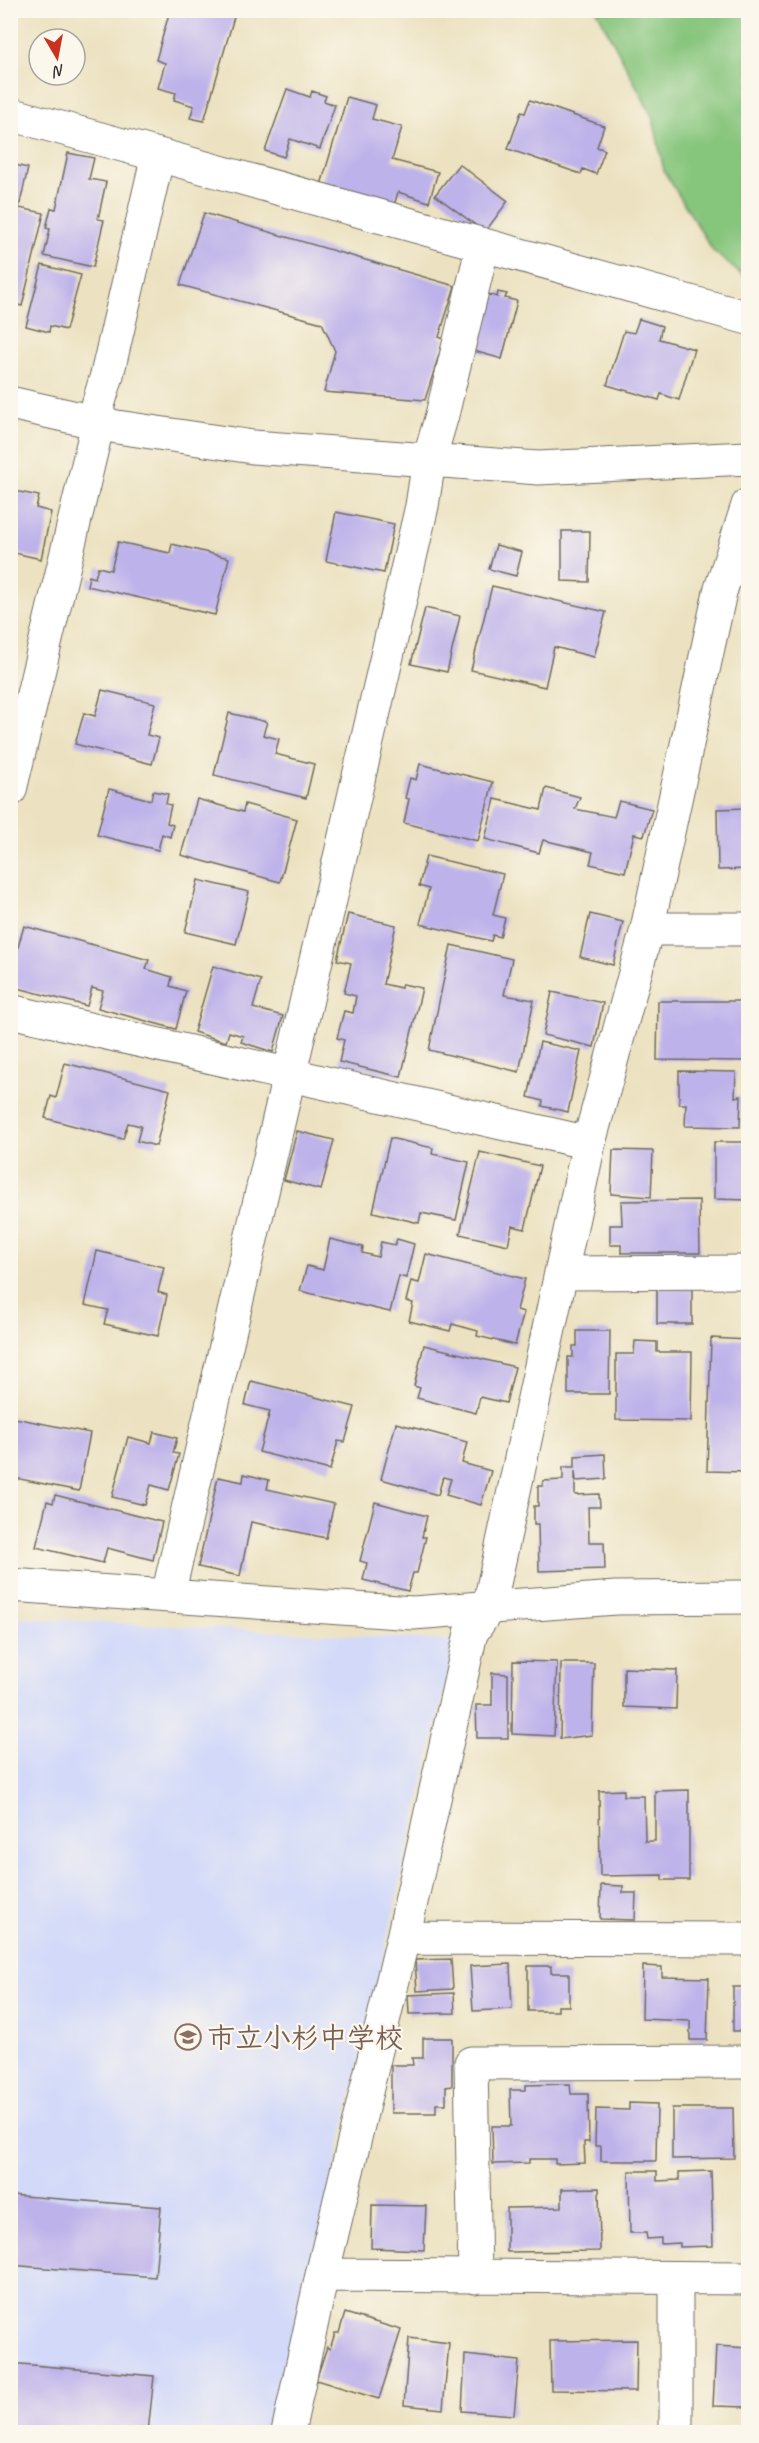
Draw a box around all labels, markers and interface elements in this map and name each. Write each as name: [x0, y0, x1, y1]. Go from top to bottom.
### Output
north arrow: [27, 27, 87, 87]
text: N: [50, 60, 66, 82]
place label: 市立小杉中学校: [207, 2020, 403, 2055]
school or university icon: 市立小杉中学校: [173, 2022, 203, 2052]

